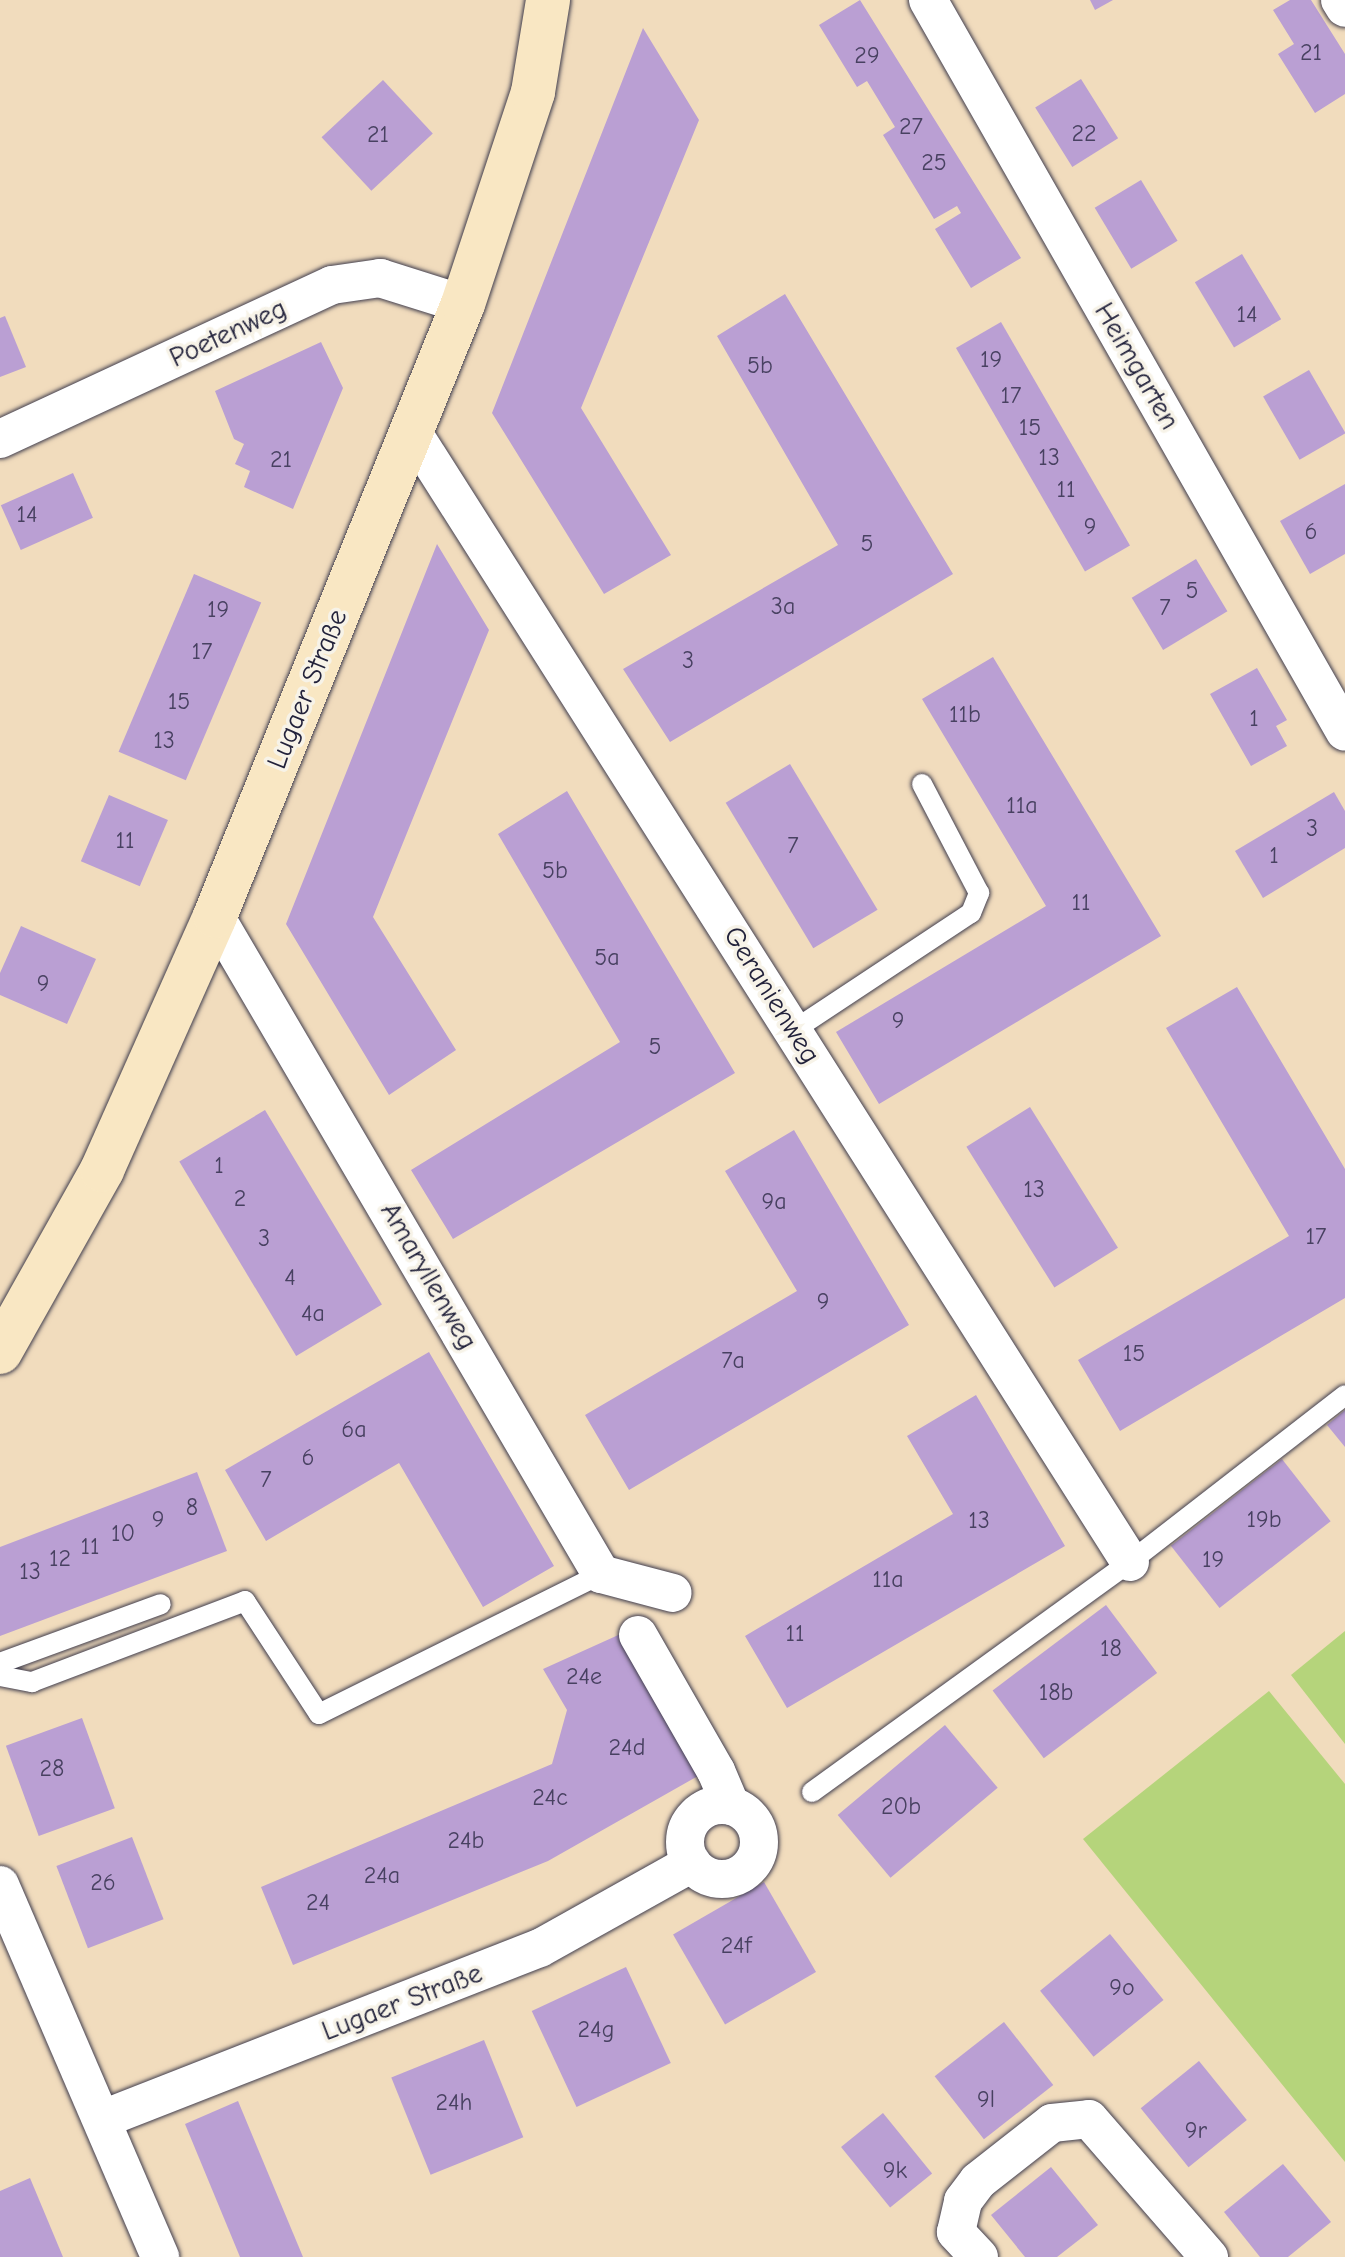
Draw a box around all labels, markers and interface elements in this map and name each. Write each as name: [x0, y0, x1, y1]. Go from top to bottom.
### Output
house number: 21: [1300, 39, 1322, 67]
house number: 29: [854, 42, 880, 70]
house number: 27: [899, 113, 923, 141]
house number: 22: [1071, 120, 1097, 148]
house number: 21: [367, 121, 389, 149]
house number: 25: [921, 149, 947, 177]
street label: Poetenweg: [164, 291, 292, 375]
street label: Heimgarten: [1087, 297, 1187, 435]
house number: 14: [1236, 301, 1258, 329]
house number: 19: [980, 346, 1002, 374]
house number: 5b: [747, 352, 773, 380]
house number: 17: [1001, 382, 1021, 410]
house number: 15: [1019, 414, 1041, 442]
house number: 13: [1038, 444, 1060, 472]
house number: 21: [270, 446, 292, 474]
house number: 11: [1056, 476, 1076, 504]
house number: 14: [16, 501, 38, 529]
house number: 9: [1084, 513, 1096, 541]
house number: 6: [1304, 518, 1318, 546]
house number: 5: [860, 530, 874, 558]
house number: 5: [1185, 577, 1199, 605]
house number: 3a: [771, 593, 795, 621]
house number: 7: [1159, 594, 1171, 622]
house number: 19: [207, 596, 229, 624]
street label: Lugaer Straße: [260, 604, 354, 774]
house number: 17: [192, 638, 212, 666]
house number: 3: [682, 647, 694, 675]
house number: 15: [168, 688, 190, 716]
house number: 11b: [949, 701, 981, 729]
house number: 1: [1249, 705, 1259, 733]
house number: 13: [153, 727, 175, 755]
house number: 11a: [1006, 792, 1038, 820]
house number: 3: [1306, 815, 1318, 843]
house number: 11: [115, 827, 135, 855]
house number: 7: [787, 832, 799, 860]
house number: 1: [1269, 842, 1279, 870]
house number: 5b: [542, 857, 568, 885]
house number: 11: [1071, 889, 1091, 917]
street label: Geranienweg: [717, 920, 827, 1070]
house number: 5a: [594, 944, 620, 972]
house number: 9: [37, 970, 49, 998]
house number: 9: [892, 1007, 904, 1035]
house number: 5: [648, 1033, 662, 1061]
house number: 1: [214, 1152, 224, 1180]
house number: 13: [1023, 1176, 1045, 1204]
house number: 2: [234, 1185, 246, 1213]
house number: 9a: [761, 1188, 787, 1216]
street label: Amaryllenweg: [373, 1196, 485, 1356]
house number: 17: [1306, 1223, 1326, 1251]
house number: 3: [258, 1225, 270, 1253]
house number: 4: [284, 1264, 296, 1292]
house number: 9: [817, 1288, 829, 1316]
house number: 4a: [301, 1300, 325, 1328]
house number: 15: [1123, 1340, 1145, 1368]
house number: 7a: [721, 1347, 745, 1375]
house number: 6a: [341, 1416, 367, 1444]
house number: 6: [301, 1444, 315, 1472]
house number: 7: [260, 1466, 272, 1494]
house number: 8: [186, 1494, 198, 1522]
house number: 9: [152, 1506, 164, 1534]
house number: 19b: [1246, 1506, 1282, 1534]
house number: 13: [968, 1507, 990, 1535]
house number: 10: [111, 1520, 135, 1548]
house number: 11: [80, 1533, 100, 1561]
house number: 12: [49, 1545, 71, 1573]
house number: 19: [1202, 1546, 1224, 1574]
house number: 13: [19, 1558, 41, 1586]
house number: 11a: [872, 1566, 904, 1594]
house number: 11: [785, 1620, 805, 1648]
house number: 18: [1100, 1635, 1122, 1663]
house number: 24e: [566, 1663, 602, 1691]
house number: 18b: [1039, 1679, 1073, 1707]
house number: 24d: [609, 1734, 645, 1762]
house number: 28: [40, 1755, 64, 1783]
house number: 24c: [532, 1784, 568, 1812]
house number: 20b: [881, 1793, 921, 1821]
house number: 24b: [448, 1827, 484, 1855]
house number: 24a: [364, 1862, 400, 1890]
house number: 26: [90, 1869, 116, 1897]
house number: 24: [306, 1889, 330, 1917]
house number: 24f: [721, 1932, 751, 1960]
street label: Lugaer Straße: [317, 1956, 487, 2048]
house number: 9o: [1109, 1974, 1135, 2002]
house number: 24g: [578, 2016, 614, 2044]
house number: 9l: [977, 2086, 995, 2114]
house number: 24h: [436, 2089, 472, 2117]
house number: 9r: [1185, 2117, 1207, 2145]
house number: 9k: [883, 2157, 907, 2185]

